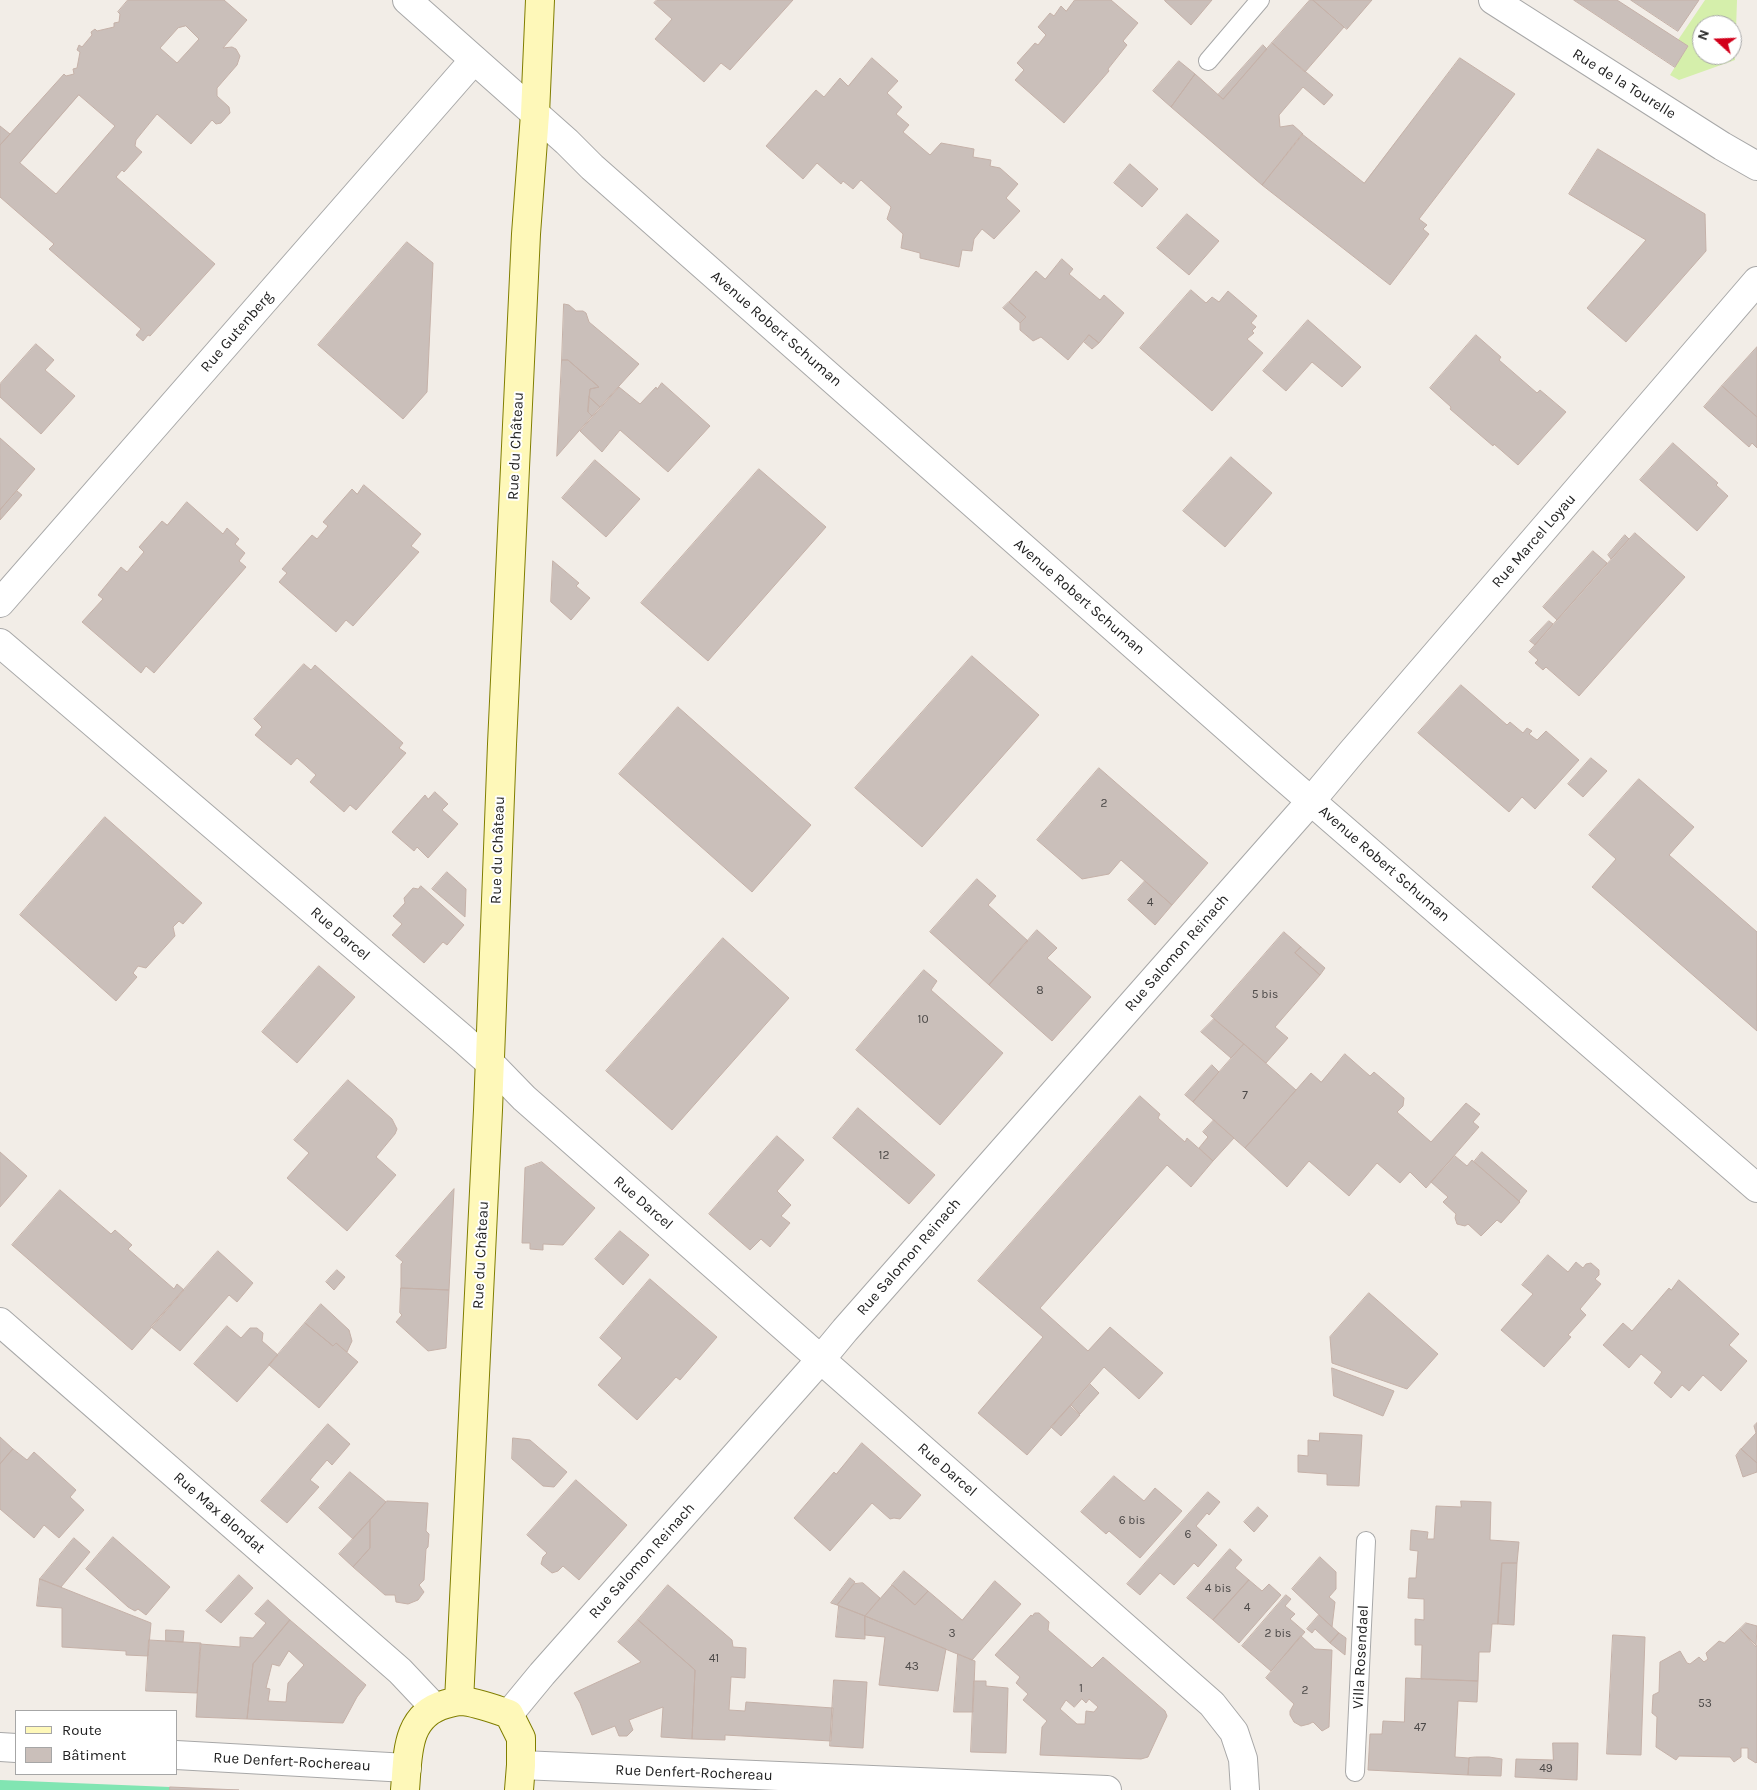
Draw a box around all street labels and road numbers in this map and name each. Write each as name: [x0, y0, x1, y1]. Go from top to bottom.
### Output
street label: Rue de la Tourelle: [1569, 45, 1679, 123]
street label: Avenue Robert Schuman: [707, 267, 845, 391]
street label: Rue Gutenberg: [197, 288, 277, 376]
street label: Rue du Château: [504, 391, 528, 501]
street label: Rue Marcel Loyau: [1488, 490, 1580, 592]
street label: Avenue Robert Schuman: [1010, 535, 1148, 659]
street label: Rue du Château: [487, 796, 509, 904]
street label: Avenue Robert Schuman: [1315, 802, 1453, 926]
street label: Rue Salomon Reinach: [1121, 891, 1233, 1015]
street label: Rue Darcel: [307, 903, 373, 965]
street label: Rue Darcel: [610, 1172, 676, 1234]
street label: Rue Salomon Reinach: [853, 1195, 965, 1319]
street label: Rue du Château: [469, 1200, 493, 1310]
street label: Rue Darcel: [914, 1439, 980, 1501]
street label: Rue Max Blondat: [170, 1468, 268, 1558]
street label: Rue Salomon Reinach: [585, 1499, 699, 1623]
street label: Villa Rosendael: [1349, 1605, 1373, 1709]
street label: Rue Denfert-Rochereau: [213, 1749, 371, 1775]
street label: Rue Denfert-Rochereau: [615, 1761, 773, 1785]

